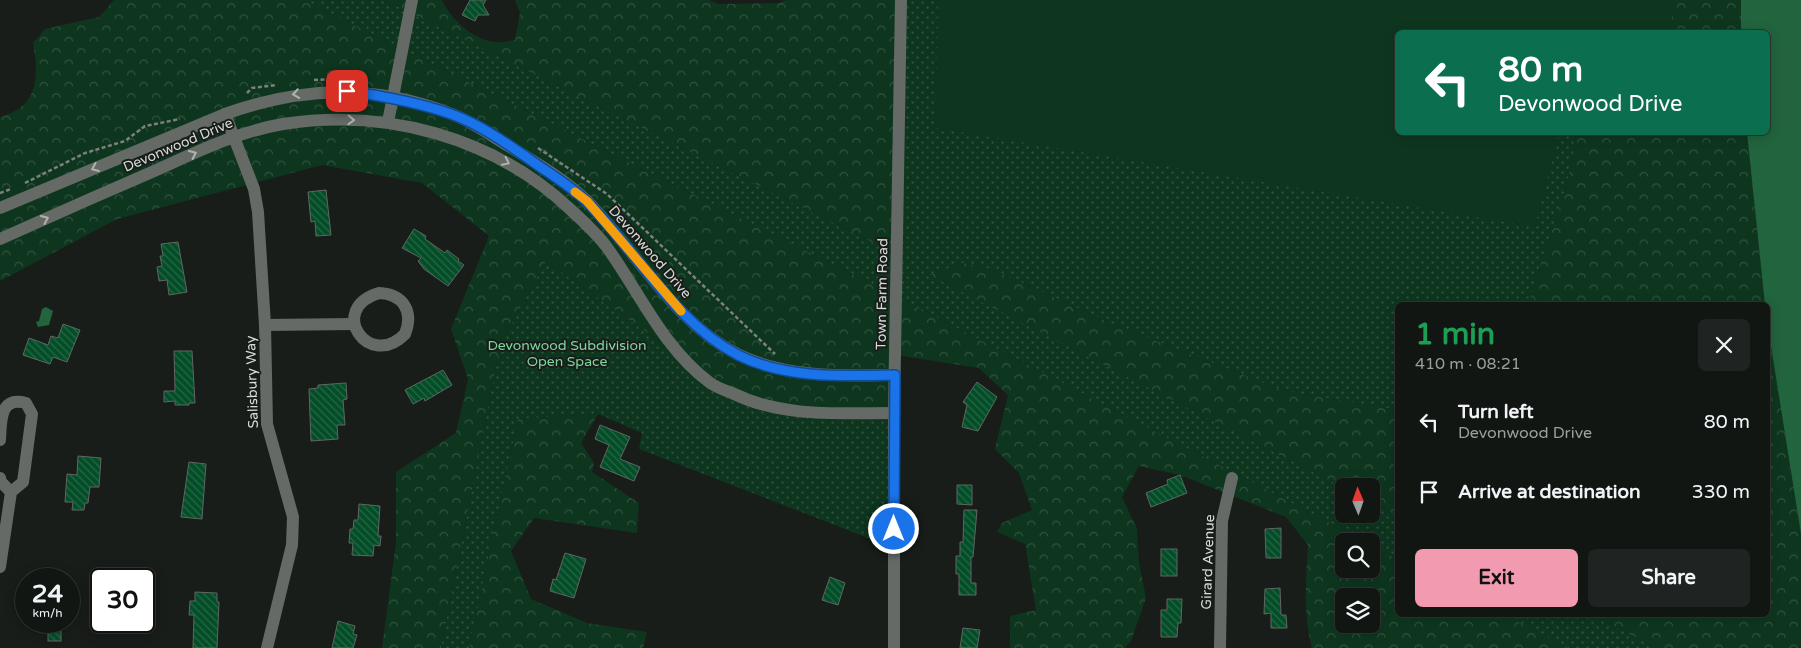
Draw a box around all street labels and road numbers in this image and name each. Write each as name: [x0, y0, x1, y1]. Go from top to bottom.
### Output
street label: Devonwood Drive: [121, 114, 235, 176]
street label: Devonwood Drive: [605, 202, 695, 302]
street label: Town Farm Road: [873, 238, 891, 350]
street label: Salisbury Way: [242, 335, 262, 429]
street label: Girard Avenue: [1198, 514, 1218, 610]

